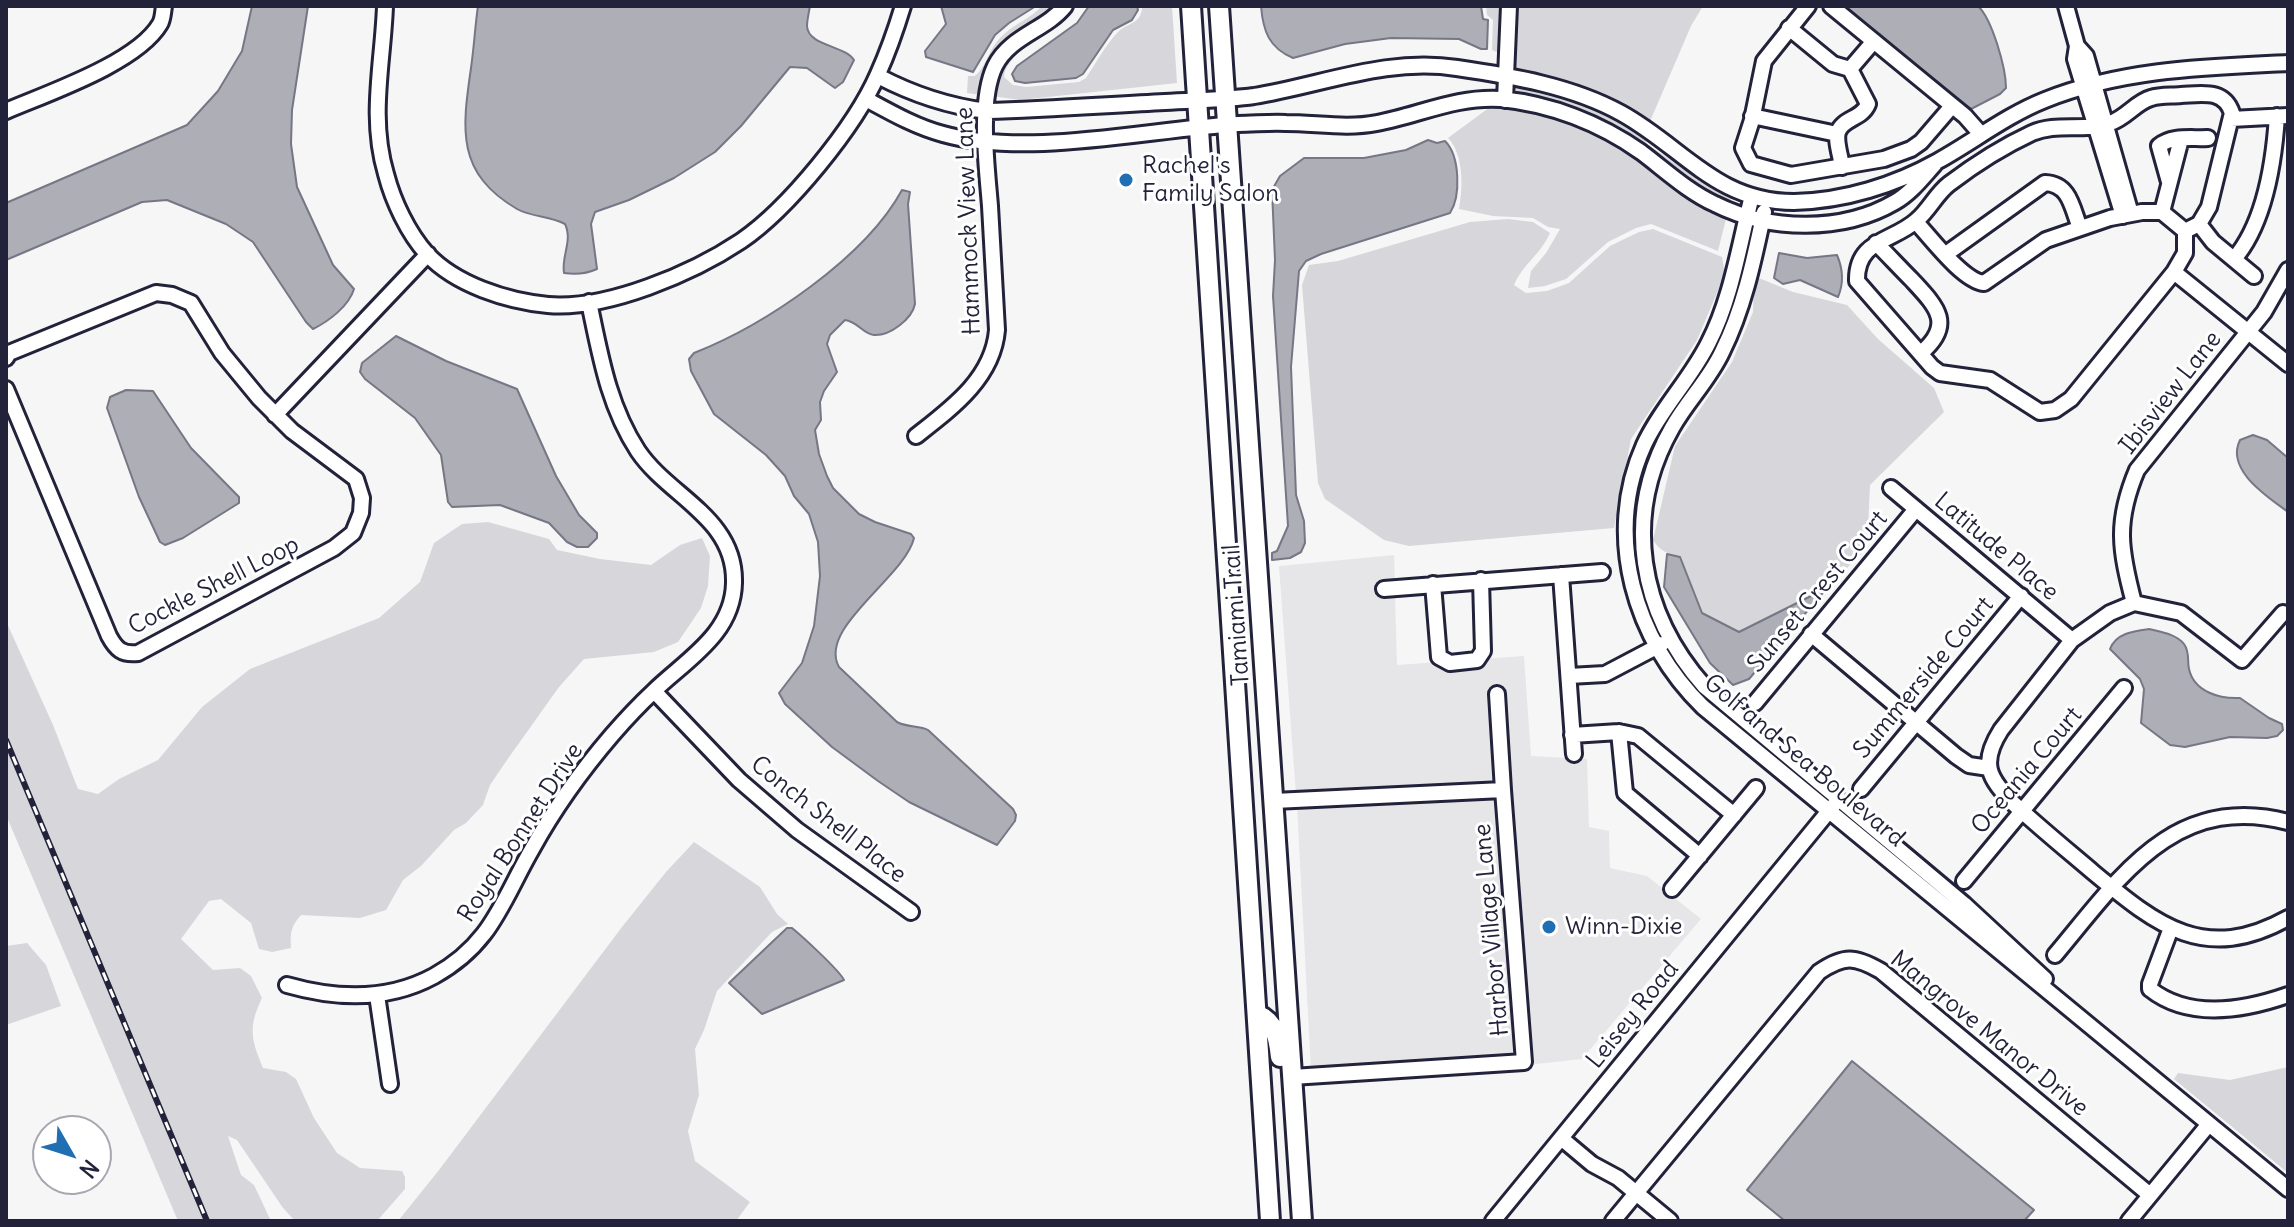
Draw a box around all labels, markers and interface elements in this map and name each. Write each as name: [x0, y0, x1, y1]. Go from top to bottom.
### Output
street label: Hammock View Lane: [951, 107, 987, 335]
place label: Rachel's Family Salon: [1142, 152, 1279, 208]
marker: Rachel's Family Salon: [1117, 171, 1135, 189]
street label: Ibisview Lane: [2114, 326, 2228, 460]
street label: Latitude Place: [1928, 487, 2064, 607]
street label: Sunset Crest Court: [1742, 505, 1894, 679]
street label: Cockle Shell Loop: [124, 531, 304, 641]
street label: Tamiami Trail: [1218, 543, 1256, 687]
street label: Summerside Court: [1848, 591, 2000, 765]
street label: Golf and Sea Boulevard: [1698, 669, 1910, 853]
street label: Oceania Court: [1966, 702, 2088, 840]
street label: Royal Bonnet Drive: [452, 738, 590, 928]
street label: Conch Shell Place: [745, 750, 911, 890]
street label: Harbor Village Lane: [1468, 823, 1516, 1037]
place label: Winn-Dixie: [1565, 913, 1683, 941]
marker: Winn-Dixie: [1540, 918, 1558, 936]
street label: Mangrove Manor Drive: [1884, 945, 2094, 1123]
street label: Leisey Road: [1581, 955, 1685, 1075]
north arrow: [32, 1115, 112, 1195]
text: N: [73, 1154, 105, 1184]

